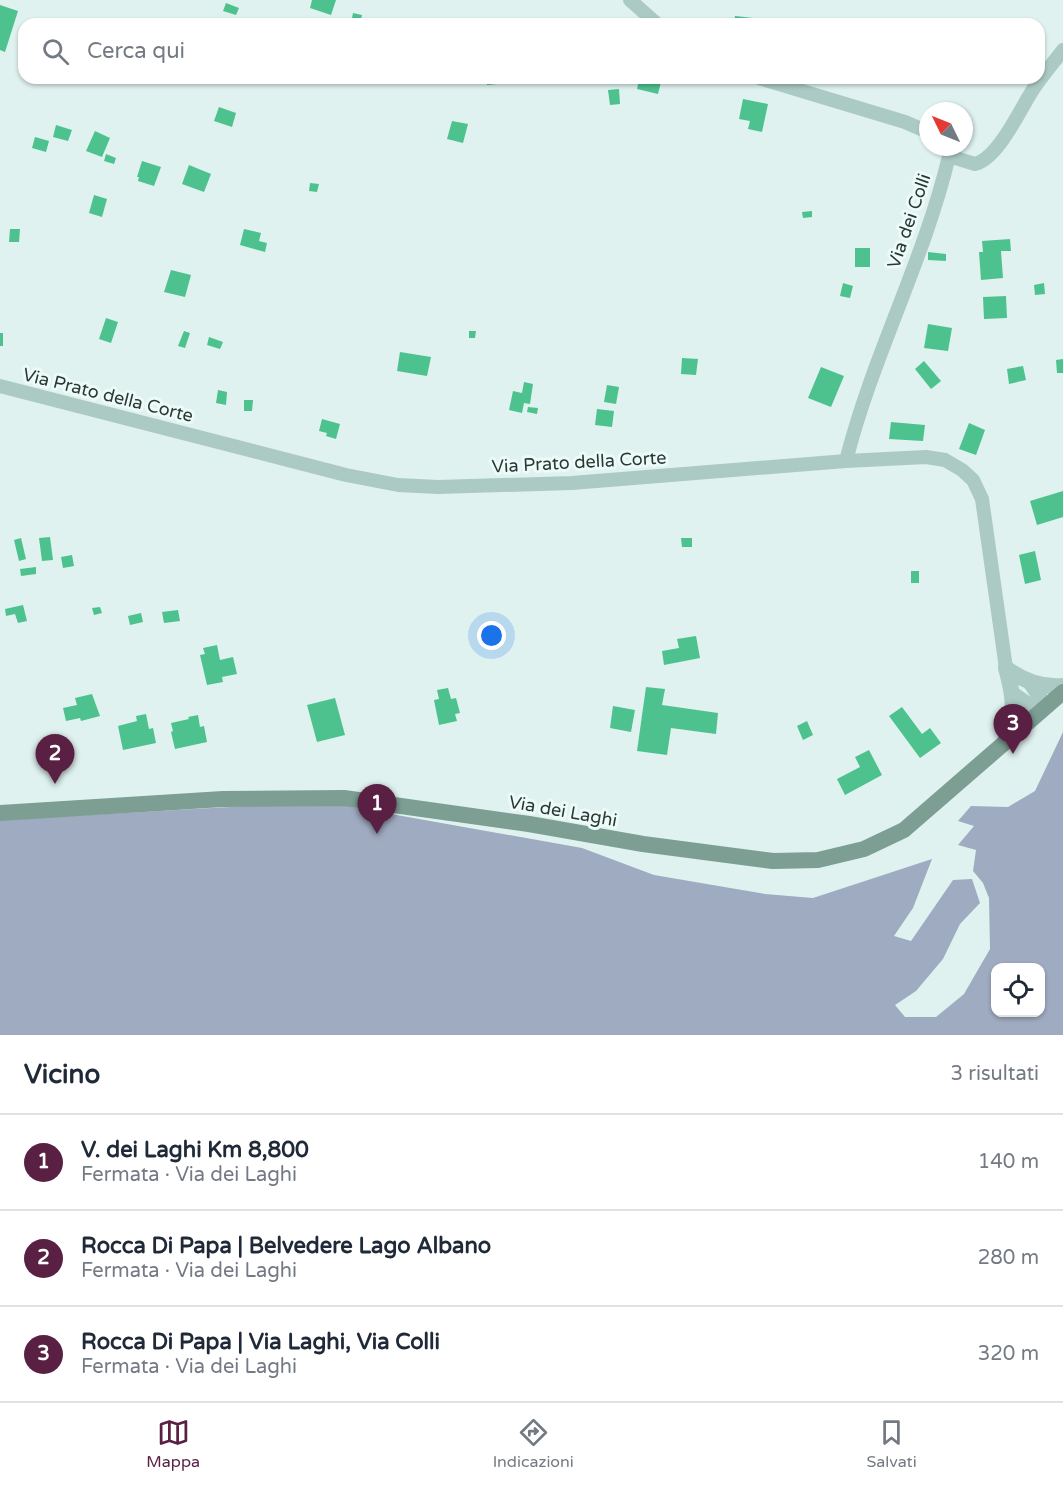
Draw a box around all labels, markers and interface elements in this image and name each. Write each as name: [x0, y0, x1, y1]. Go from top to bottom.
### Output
search box: [18, 18, 1045, 84]
icon: search: [39, 35, 72, 68]
text: Cerca qui: [87, 38, 185, 64]
north arrow: [919, 102, 973, 156]
street label: Via dei Colli: [882, 171, 936, 271]
street label: Via Prato della Corte: [20, 363, 196, 427]
street label: Via Prato della Corte: [491, 446, 667, 478]
your location: [477, 621, 506, 650]
pin: 3: [994, 704, 1032, 754]
pin: 2: [36, 734, 74, 784]
pin: 1: [358, 784, 397, 834]
street label: Via dei Laghi: [507, 791, 619, 831]
map controls: [991, 963, 1045, 1017]
button: locate: [991, 963, 1045, 1017]
text: Vicino: [24, 1059, 100, 1090]
text: 3 risultati: [951, 1062, 1039, 1086]
text: V. dei Laghi Km 8,800: [81, 1137, 309, 1163]
text: 1: [37, 1150, 50, 1174]
text: 140 m: [978, 1150, 1039, 1174]
text: Fermata · Via dei Laghi: [81, 1163, 297, 1187]
text: Rocca Di Papa | Belvedere Lago Albano: [81, 1233, 491, 1259]
text: 2: [37, 1246, 50, 1270]
text: 280 m: [978, 1246, 1039, 1270]
text: Fermata · Via dei Laghi: [81, 1259, 297, 1283]
text: Rocca Di Papa | Via Laghi, Via Colli: [81, 1329, 440, 1355]
text: 3: [37, 1342, 50, 1366]
text: 320 m: [978, 1342, 1039, 1366]
text: Fermata · Via dei Laghi: [81, 1355, 297, 1379]
tab: Mappa: [146, 1416, 200, 1472]
tab: Indicazioni: [493, 1416, 574, 1472]
tab: Salvati: [867, 1416, 917, 1472]

